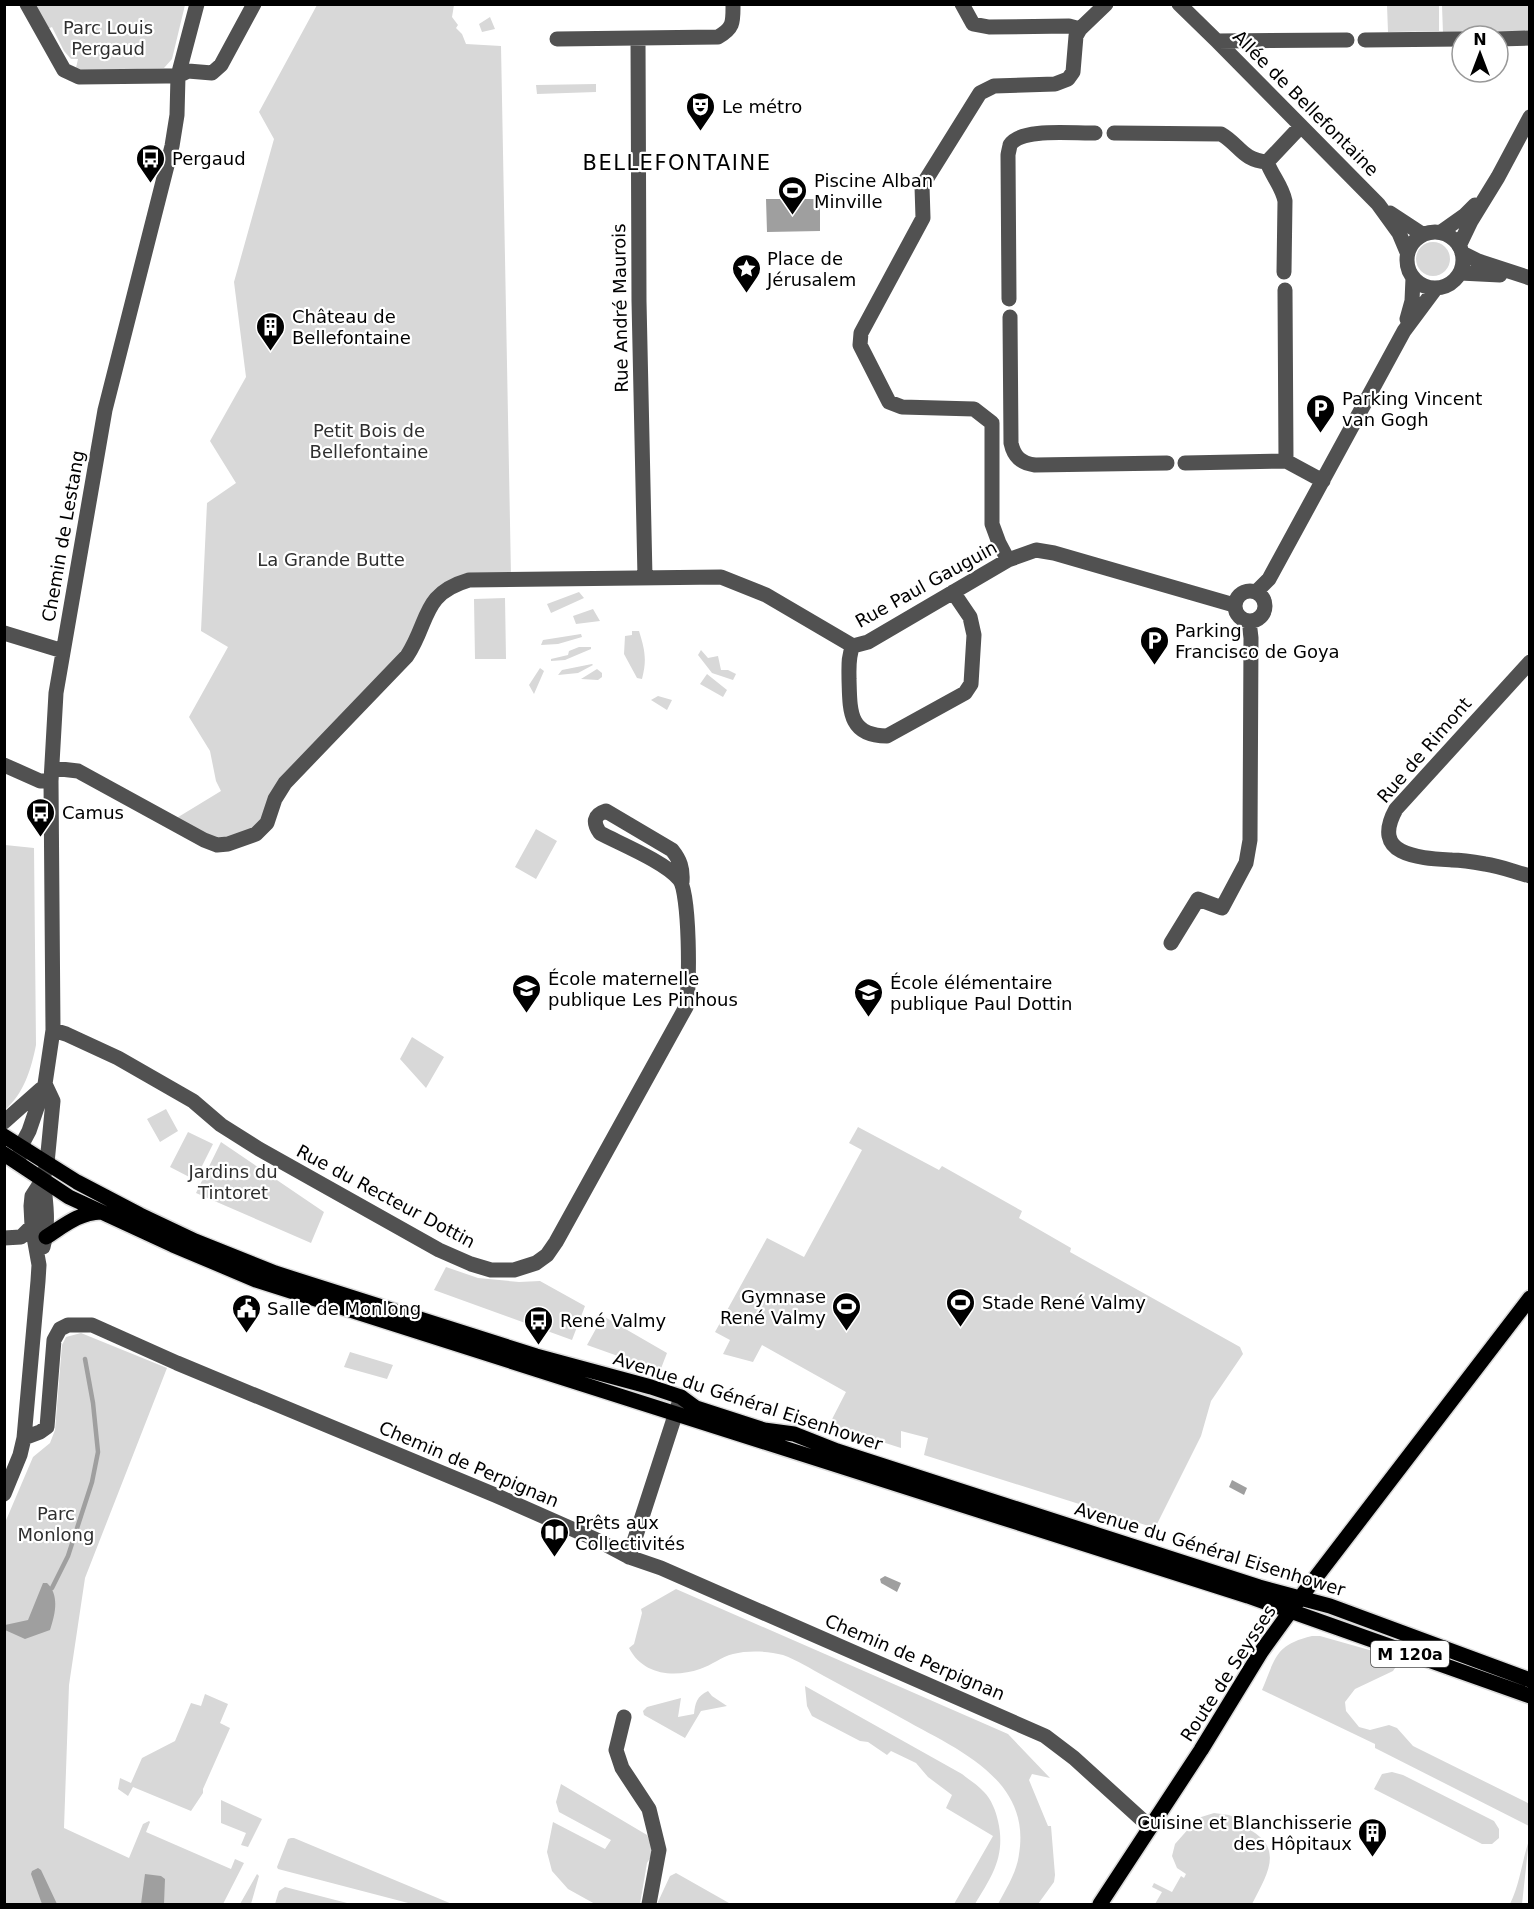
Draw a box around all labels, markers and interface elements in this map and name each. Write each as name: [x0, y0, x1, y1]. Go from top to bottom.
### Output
park label: Parc Louis Pergaud: [63, 17, 153, 59]
north arrow: [1450, 24, 1510, 84]
street label: Allée de Bellefontaine: [1229, 26, 1383, 180]
text: N: [1473, 30, 1487, 49]
theatre icon: Le métro: [685, 90, 717, 132]
place label: Le métro: [722, 96, 802, 117]
bus stop icon: Pergaud: [135, 142, 167, 184]
place label: Pergaud: [172, 148, 246, 169]
district label: BELLEFONTAINE: [583, 151, 771, 175]
place label: Piscine Alban Minville: [814, 170, 933, 212]
sports icon: Piscine Alban Minville: [777, 174, 809, 216]
street label: Rue André Maurois: [608, 223, 632, 393]
place label: Place de Jérusalem: [766, 248, 856, 290]
place icon: Place de Jérusalem: [730, 252, 762, 294]
place label: Château de Bellefontaine: [292, 306, 411, 348]
building icon: Château de Bellefontaine: [255, 310, 287, 352]
place label: Parking Vincent van Gogh: [1342, 388, 1482, 430]
parking icon: Parking Vincent van Gogh: [1305, 392, 1337, 434]
park label: Petit Bois de Bellefontaine: [310, 420, 428, 462]
street label: Chemin de Lestang: [38, 448, 88, 624]
street label: Rue Paul Gauguin: [851, 536, 1001, 632]
park label: La Grande Butte: [257, 549, 405, 570]
place label: Parking Francisco de Goya: [1175, 620, 1340, 662]
parking icon: Parking Francisco de Goya: [1138, 624, 1170, 666]
street label: Rue de Rimont: [1373, 693, 1475, 807]
bus stop icon: Camus: [25, 796, 57, 838]
place label: Camus: [62, 802, 124, 823]
place label: École maternelle publique Les Pinhous: [548, 968, 738, 1010]
school or university icon: École maternelle publique Les Pinhous: [511, 972, 543, 1014]
place label: École élémentaire publique Paul Dottin: [890, 972, 1073, 1014]
school or university icon: École élémentaire publique Paul Dottin: [853, 976, 885, 1018]
street label: Rue du Recteur Dottin: [293, 1140, 479, 1252]
park label: Jardins du Tintoret: [187, 1161, 278, 1203]
place label: Gymnase René Valmy: [720, 1286, 826, 1328]
sports icon: Stade René Valmy: [945, 1286, 977, 1328]
sports icon: Gymnase René Valmy: [831, 1290, 863, 1332]
public building icon: Salle de Monlong: [230, 1292, 262, 1334]
place label: Stade René Valmy: [982, 1292, 1146, 1313]
place label: Salle de Monlong: [267, 1298, 421, 1319]
bus stop icon: René Valmy: [523, 1304, 555, 1346]
place label: René Valmy: [560, 1310, 666, 1331]
street label: Avenue du Général Eisenhower: [611, 1347, 886, 1455]
street label: Chemin de Perpignan: [376, 1417, 562, 1511]
street label: Avenue du Général Eisenhower: [1072, 1498, 1348, 1600]
park label: Parc Monlong: [18, 1503, 94, 1545]
place label: Prêts aux Collectivités: [575, 1512, 685, 1554]
library icon: Prêts aux Collectivités: [538, 1516, 570, 1558]
street label: Route de Seysses: [1176, 1601, 1280, 1745]
street label: Chemin de Perpignan: [822, 1610, 1008, 1704]
road number: M 120a: [1371, 1641, 1449, 1667]
place label: Cuisine et Blanchisserie des Hôpitaux: [1137, 1812, 1352, 1854]
building icon: Cuisine et Blanchisserie des Hôpitaux: [1357, 1816, 1389, 1858]

